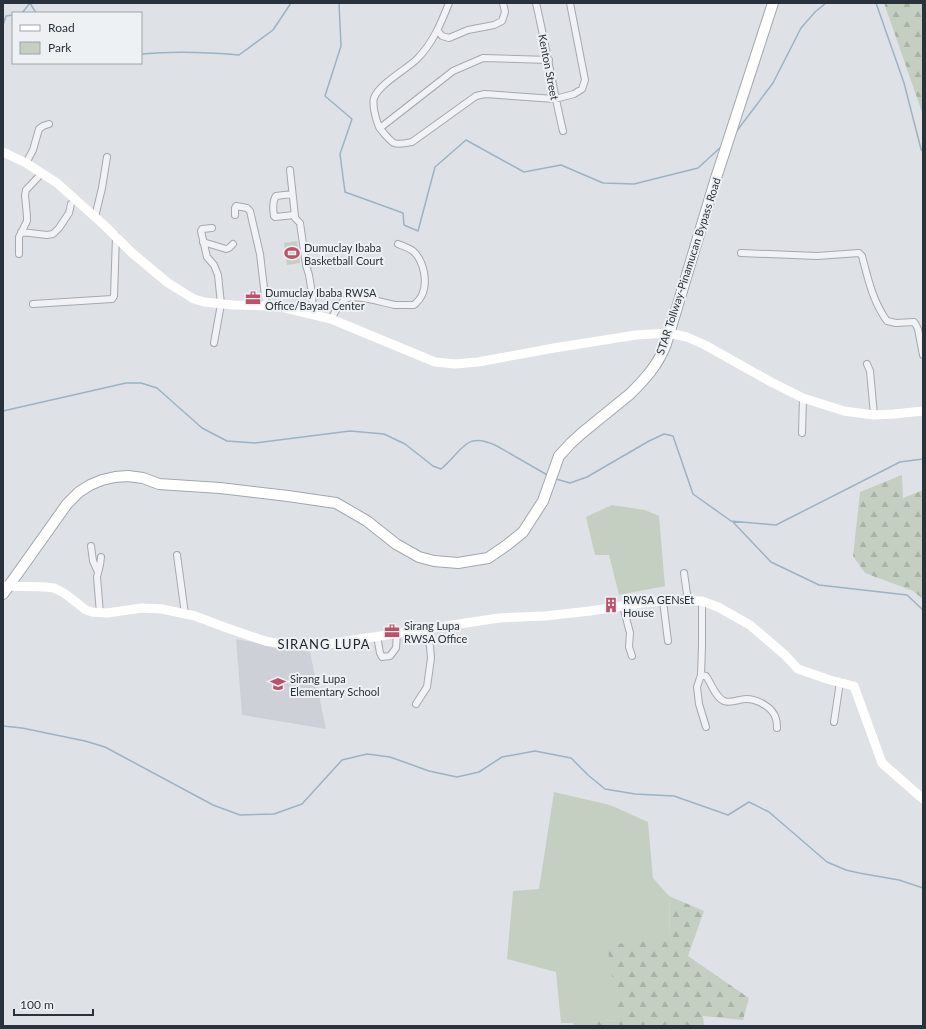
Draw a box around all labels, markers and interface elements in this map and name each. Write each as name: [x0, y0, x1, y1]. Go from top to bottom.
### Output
legend: [12, 12, 142, 64]
text: Road: [48, 20, 75, 35]
street label: Kenton Street: [536, 33, 562, 101]
text: Park: [48, 40, 72, 55]
street label: STAR Tollway-Pinamucan Bypass Road: [653, 176, 723, 356]
place label: Dumuclay Ibaba Basketball Court: [304, 241, 383, 267]
sports icon: Dumuclay Ibaba Basketball Court: [283, 244, 301, 262]
place label: Dumuclay Ibaba RWSA Office/Bayad Center: [265, 286, 377, 312]
office icon: Dumuclay Ibaba RWSA Office/Bayad Center: [244, 289, 262, 307]
place label: RWSA GENsEt House: [623, 593, 694, 619]
building icon: RWSA GENsEt House: [602, 596, 620, 614]
place label: Sirang Lupa RWSA Office: [404, 619, 467, 645]
office icon: Sirang Lupa RWSA Office: [383, 622, 401, 640]
district label: SIRANG LUPA: [277, 636, 371, 652]
place label: Sirang Lupa Elementary School: [290, 672, 380, 698]
school or university icon: Sirang Lupa Elementary School: [269, 675, 287, 693]
scale bar: [14, 991, 93, 1017]
text: 100 m: [20, 997, 54, 1012]

